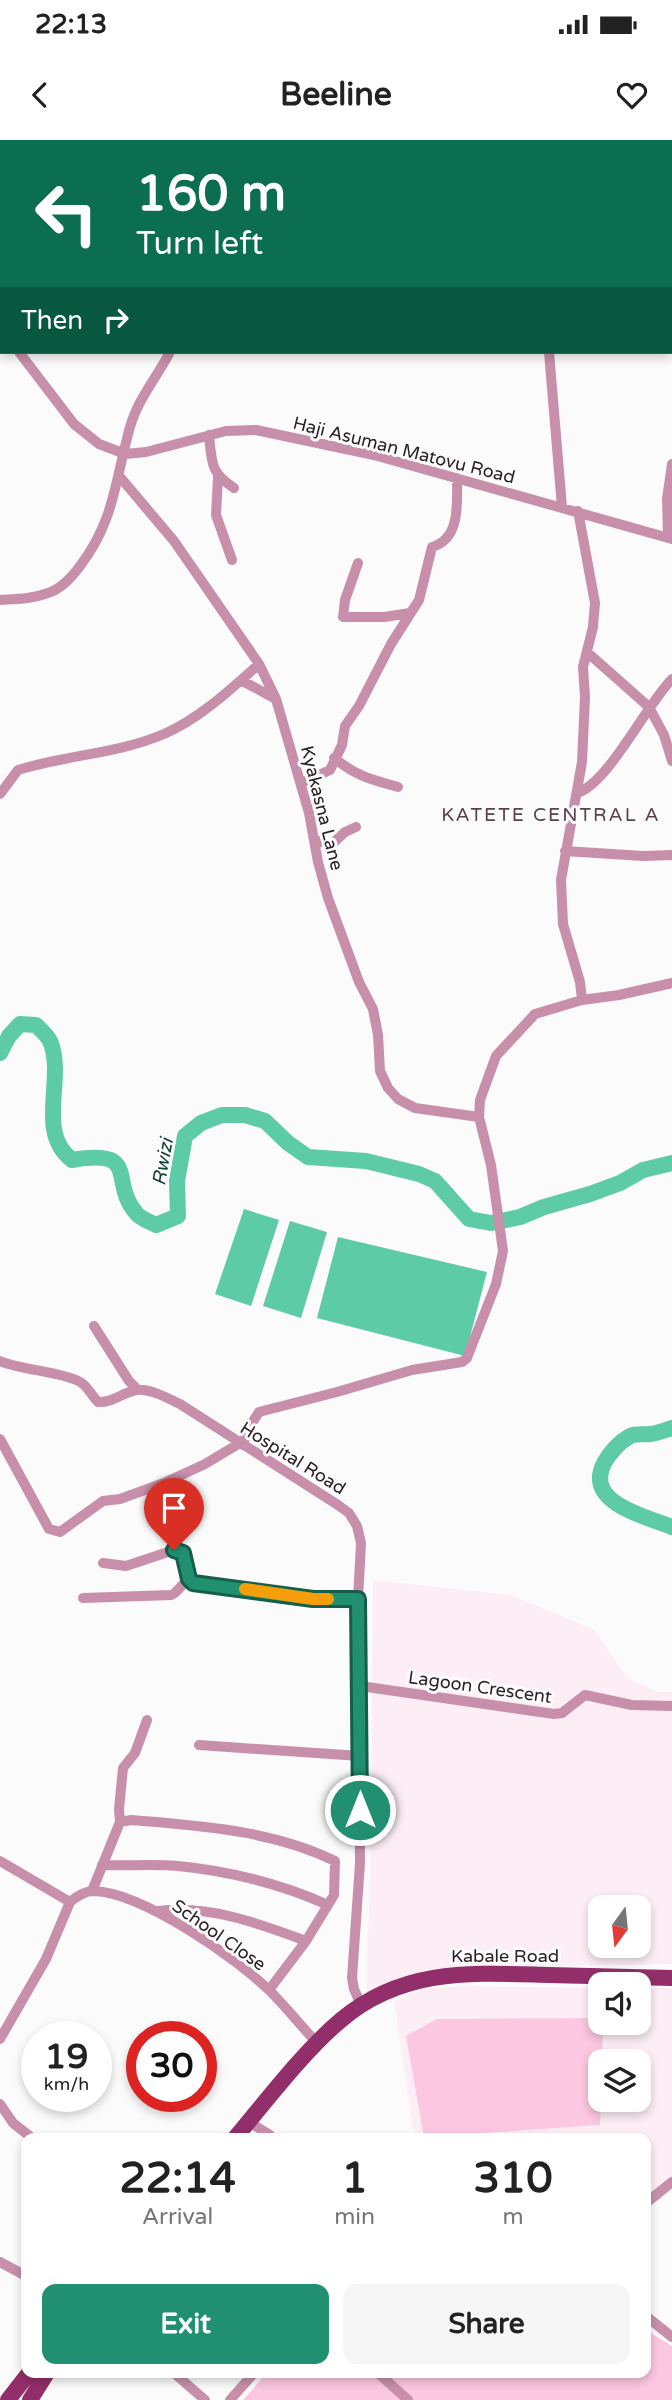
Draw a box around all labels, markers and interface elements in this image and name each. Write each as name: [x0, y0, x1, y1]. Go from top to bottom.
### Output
text: 22:13: [35, 9, 107, 40]
icon: back: [21, 76, 59, 114]
text: Beeline: [280, 76, 392, 114]
icon: heart: [613, 76, 651, 114]
text: 160 m: [136, 165, 286, 224]
icon: left: [21, 168, 112, 259]
text: Turn left: [136, 225, 263, 263]
icon: right: [97, 301, 135, 339]
text: Then: [21, 305, 83, 336]
street label: Haji Asuman Matovu Road: [291, 412, 517, 488]
street label: Kyakasna Lane: [296, 743, 348, 873]
district label: KATETE CENTRAL A: [441, 804, 661, 826]
water label: Rwizi: [148, 1135, 178, 1187]
street label: Hospital Road: [236, 1417, 350, 1499]
pin: [144, 1478, 204, 1550]
icon: arrive: [155, 1489, 193, 1527]
street label: Lagoon Crescent: [407, 1666, 553, 1708]
position arrow: [323, 1773, 397, 1847]
street label: School Close: [168, 1895, 270, 1975]
north arrow: [588, 1895, 651, 1958]
map controls: [588, 1895, 651, 2112]
street label: Kabale Road: [451, 1945, 559, 1967]
button: sound: [588, 1972, 651, 2035]
speed limit sign: 30: [126, 2021, 217, 2112]
text: 19: [45, 2036, 88, 2078]
button: layers: [588, 2049, 651, 2112]
text: km/h: [44, 2073, 89, 2095]
text: 22:14: [119, 2153, 236, 2204]
text: 1: [341, 2153, 368, 2204]
text: 310: [473, 2153, 553, 2204]
text: Arrival: [142, 2203, 213, 2231]
text: min: [334, 2203, 375, 2231]
text: m: [502, 2203, 524, 2231]
button: Exit: [42, 2284, 329, 2364]
button: Share: [343, 2284, 630, 2364]

